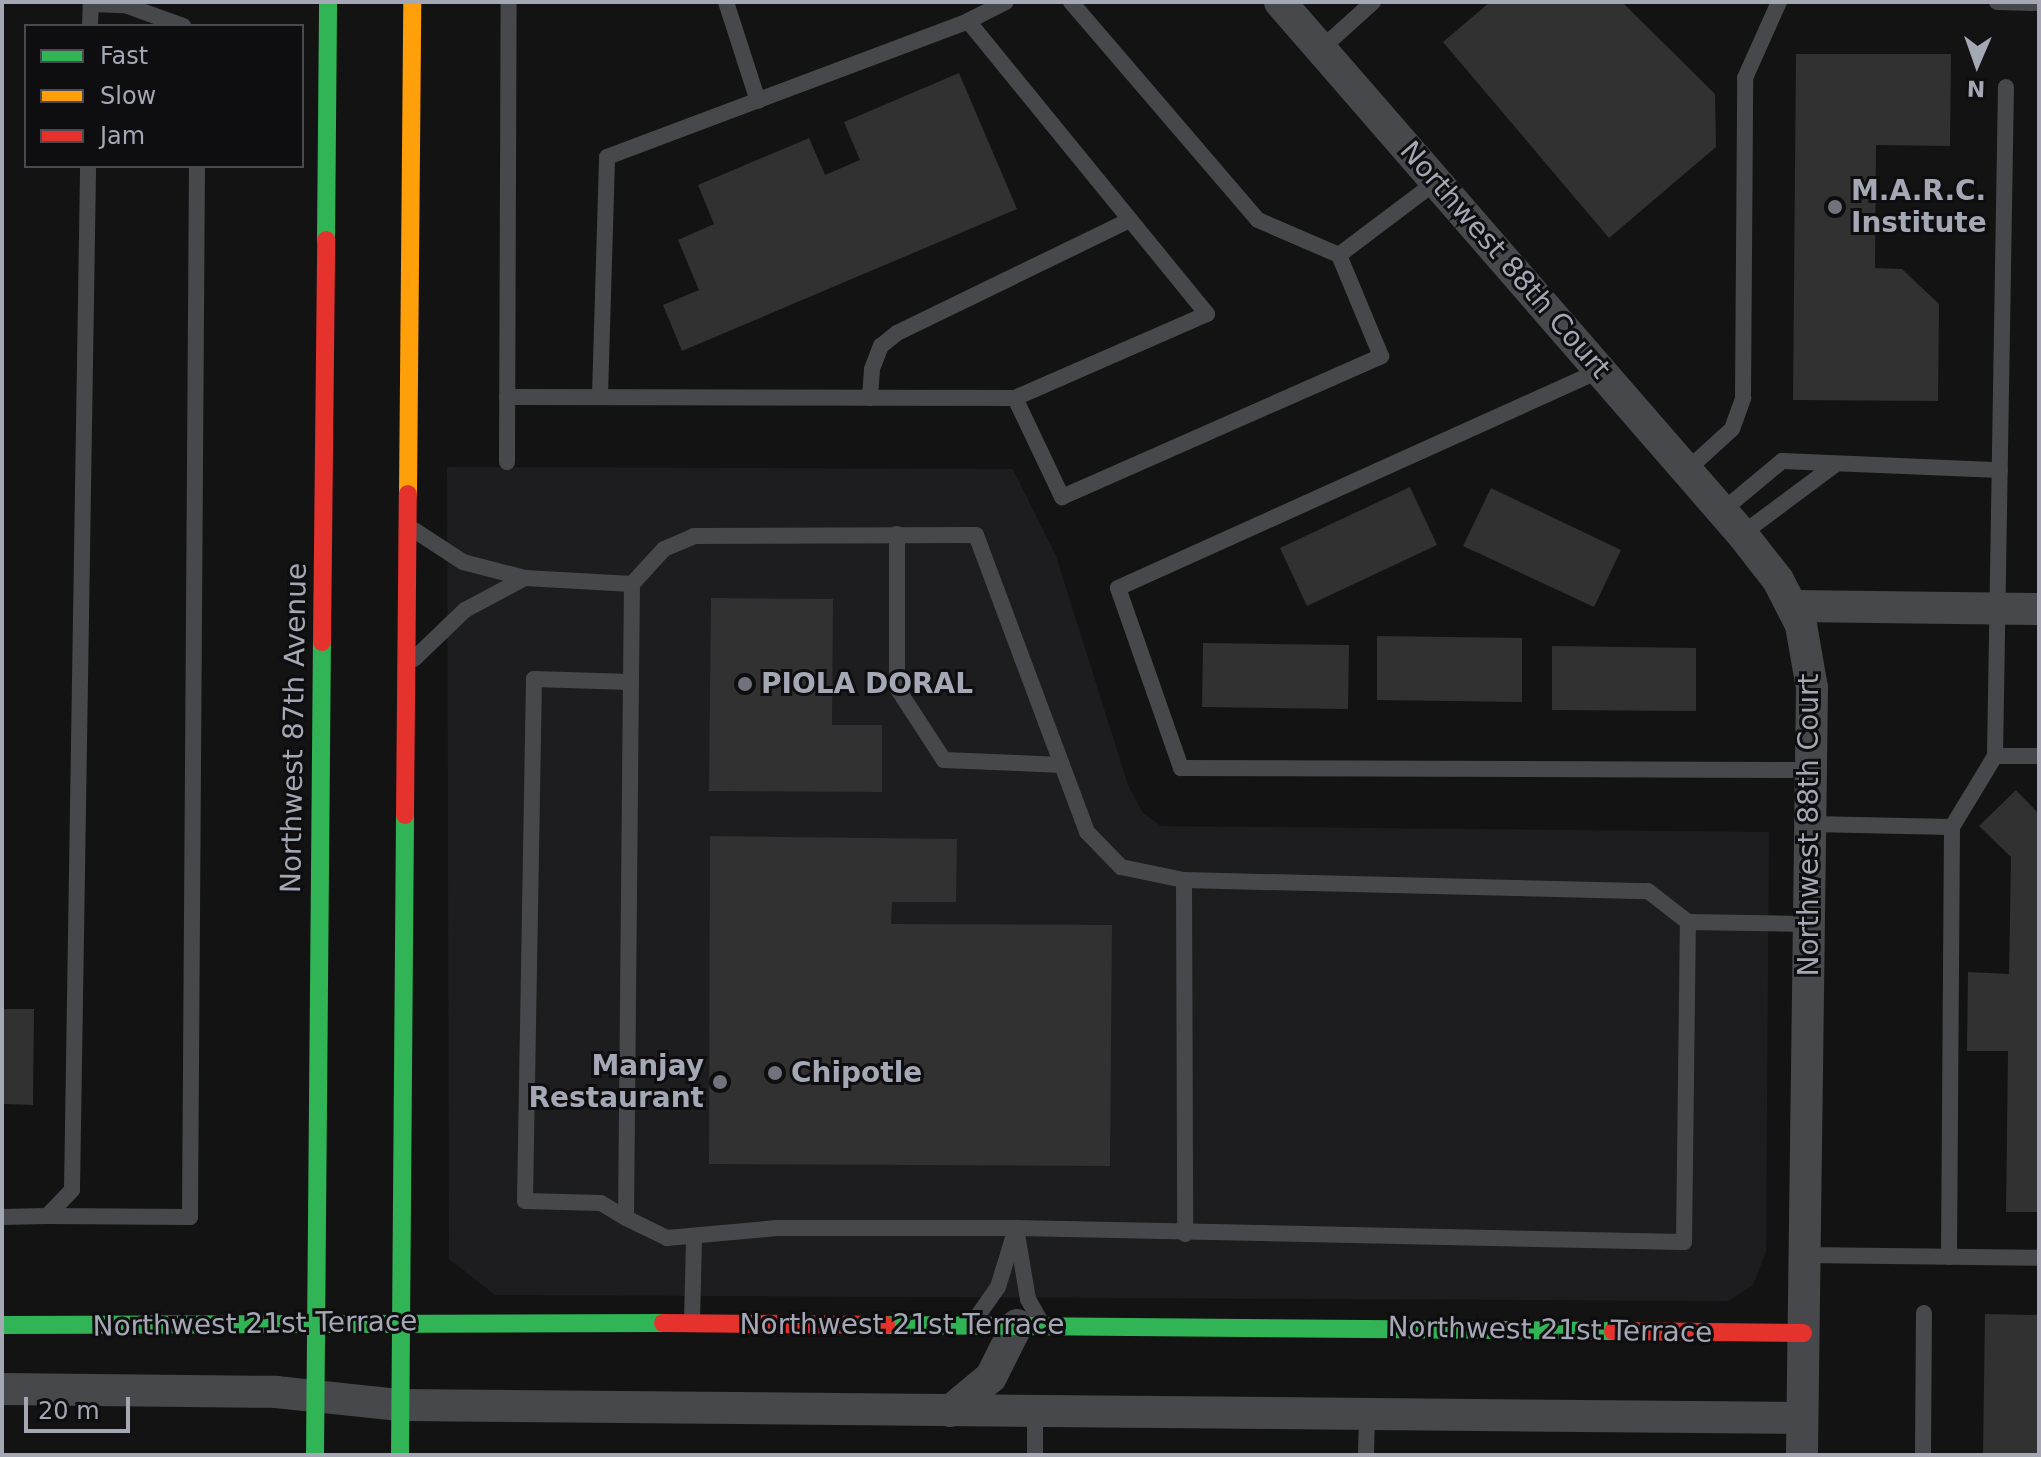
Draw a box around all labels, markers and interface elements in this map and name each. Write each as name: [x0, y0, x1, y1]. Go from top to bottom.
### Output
legend: [24, 24, 304, 168]
north arrow: [1937, 24, 2017, 104]
text: Fast: [100, 42, 148, 70]
text: N: [1967, 76, 1986, 101]
text: Slow: [100, 82, 156, 110]
text: Jam: [100, 122, 145, 150]
street label: Northwest 88th Court: [1393, 135, 1617, 385]
place label: M.A.R.C. Institute: [1851, 174, 1987, 240]
marker: M.A.R.C. Institute: [1826, 198, 1844, 216]
street label: Northwest 87th Avenue: [274, 563, 314, 893]
place label: PIOLA DORAL: [761, 667, 973, 701]
street label: Northwest 88th Court: [1792, 673, 1826, 977]
marker: PIOLA DORAL: [736, 675, 754, 693]
place label: Manjay Restaurant: [529, 1049, 704, 1115]
place label: Chipotle: [791, 1056, 922, 1090]
marker: Chipotle: [766, 1064, 784, 1082]
marker: Manjay Restaurant: [711, 1073, 729, 1091]
street label: Northwest 21st Terrace: [92, 1304, 418, 1344]
street label: Northwest 21st Terrace: [740, 1308, 1064, 1342]
street label: Northwest 21st Terrace: [1387, 1310, 1713, 1350]
scale bar: [28, 1381, 134, 1431]
text: 20 m: [38, 1397, 100, 1425]

